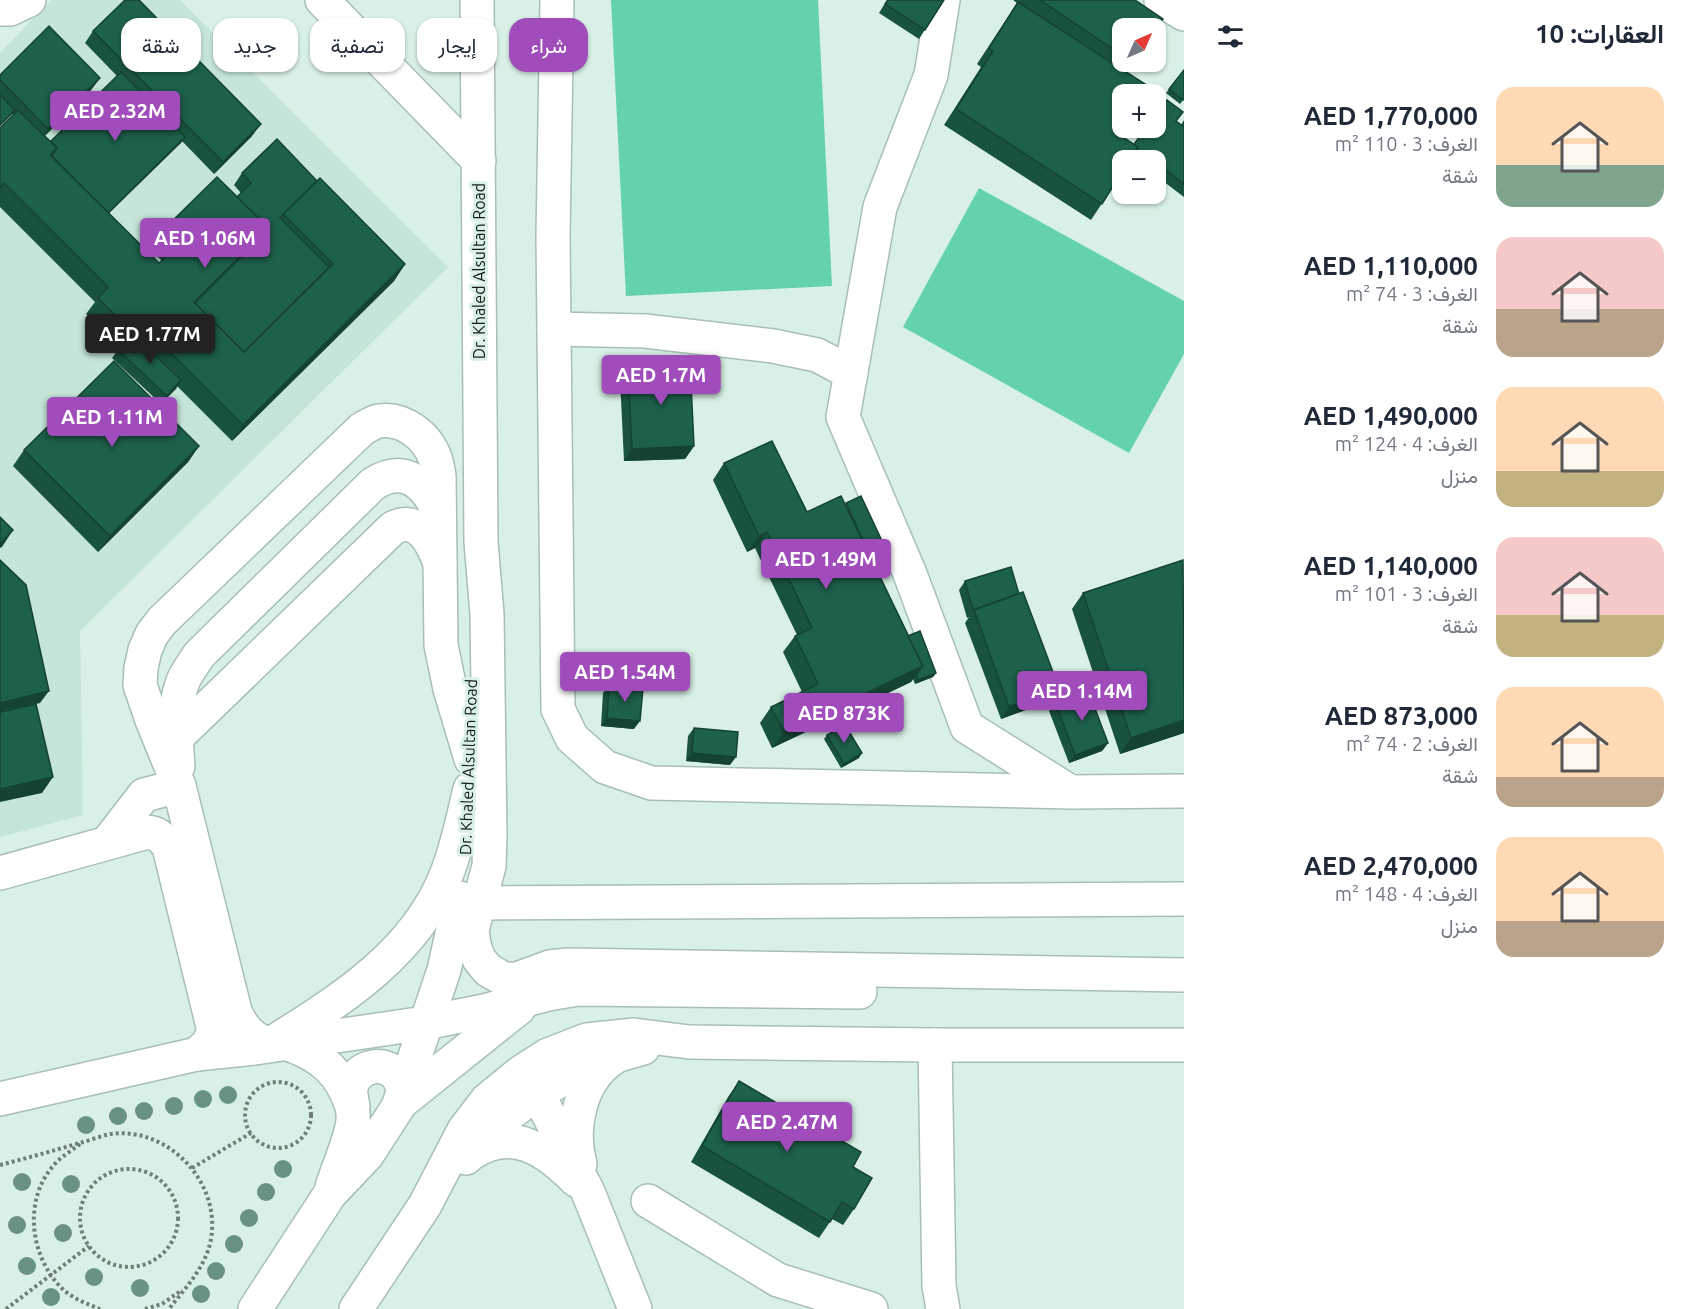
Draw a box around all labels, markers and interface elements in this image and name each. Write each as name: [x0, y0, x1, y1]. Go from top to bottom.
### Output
chip: شقة: [121, 18, 201, 72]
chip: جديد: [213, 18, 298, 72]
chip: تصفية: [310, 18, 405, 72]
chip: إيجار: [417, 18, 497, 72]
chip: شراء: [509, 18, 588, 72]
north arrow: [1112, 18, 1166, 72]
map controls: [1112, 18, 1166, 204]
text: العقارات: 10: [1535, 19, 1664, 48]
icon: filters: [1214, 20, 1247, 53]
button: +: [1112, 84, 1166, 138]
pin: AED 2.32M: [46, 91, 184, 142]
text: AED 2.32M: [64, 99, 166, 122]
text: AED 1,770,000: [1304, 101, 1478, 130]
icon: home: [1544, 111, 1616, 183]
text: الغرف: 3 · 110 m²: [1335, 132, 1478, 155]
button: −: [1112, 150, 1166, 204]
text: شقة: [1442, 164, 1478, 187]
street label: Dr. Khaled Alsultan Road: [470, 183, 488, 359]
pin: AED 1.06M: [136, 218, 274, 269]
text: AED 1.06M: [154, 226, 256, 249]
text: AED 1,110,000: [1304, 251, 1478, 280]
icon: home: [1544, 261, 1616, 333]
text: الغرف: 3 · 74 m²: [1346, 282, 1478, 305]
pin: AED 1.77M: [81, 314, 219, 365]
text: شقة: [1442, 314, 1478, 337]
text: AED 1.77M: [99, 322, 201, 345]
pin: AED 1.7M: [599, 355, 723, 406]
text: AED 1.7M: [616, 363, 706, 386]
pin: AED 1.11M: [43, 397, 181, 448]
text: AED 1,490,000: [1304, 401, 1478, 430]
text: AED 1.11M: [61, 405, 163, 428]
icon: home: [1544, 411, 1616, 483]
text: الغرف: 4 · 124 m²: [1335, 432, 1478, 455]
text: منزل: [1441, 464, 1478, 487]
pin: AED 1.49M: [757, 539, 895, 590]
text: AED 1.49M: [775, 547, 877, 570]
text: AED 1,140,000: [1304, 551, 1478, 580]
icon: home: [1544, 561, 1616, 633]
text: الغرف: 3 · 101 m²: [1335, 582, 1478, 605]
text: شقة: [1442, 614, 1478, 637]
pin: AED 1.54M: [556, 652, 694, 703]
text: AED 1.54M: [574, 660, 676, 683]
pin: AED 1.14M: [1013, 671, 1151, 722]
street label: Dr. Khaled Alsultan Road: [456, 679, 480, 855]
text: AED 1.14M: [1031, 679, 1133, 702]
pin: AED 873K: [782, 693, 906, 744]
text: AED 873K: [798, 701, 890, 724]
text: AED 873,000: [1325, 701, 1478, 730]
icon: home: [1544, 711, 1616, 783]
text: الغرف: 2 · 74 m²: [1346, 732, 1478, 755]
text: شقة: [1442, 764, 1478, 787]
text: AED 2,470,000: [1304, 851, 1478, 880]
icon: home: [1544, 861, 1616, 933]
text: الغرف: 4 · 148 m²: [1335, 882, 1478, 905]
text: منزل: [1441, 914, 1478, 937]
pin: AED 2.47M: [718, 1102, 856, 1153]
text: AED 2.47M: [736, 1110, 838, 1133]

